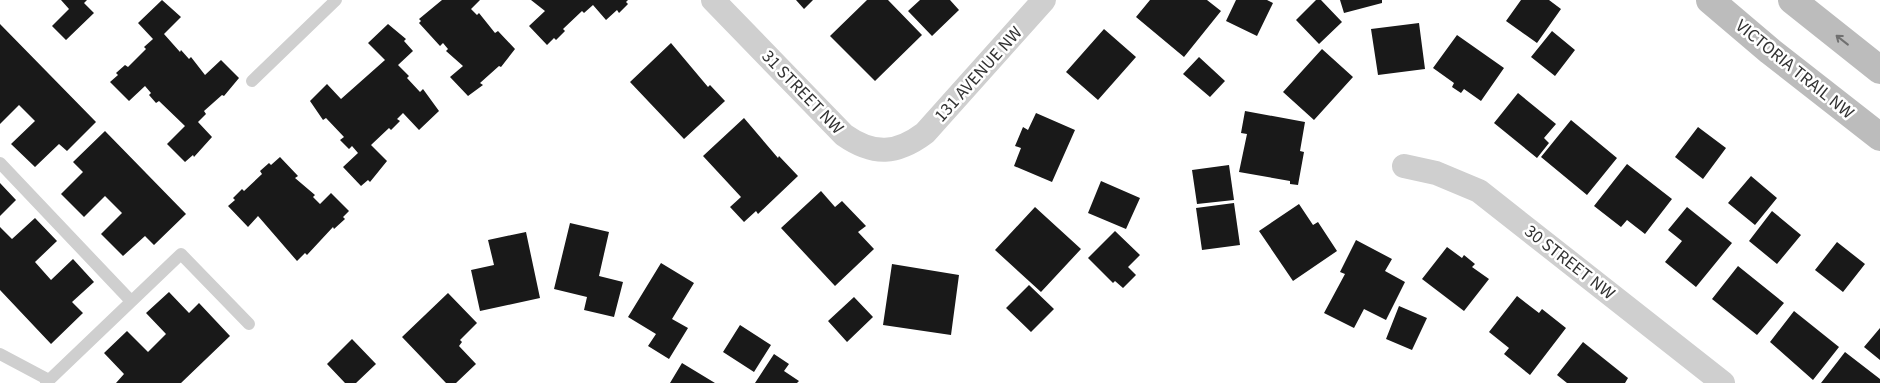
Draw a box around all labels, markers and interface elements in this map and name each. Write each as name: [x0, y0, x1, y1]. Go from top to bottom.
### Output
street label: VICTORIA TRAIL NW: [1730, 14, 1859, 125]
street label: 131 AVENUE NW: [929, 21, 1028, 128]
one-way arrow: [1836, 34, 1849, 45]
street label: 31 STREET NW: [756, 45, 849, 140]
street label: 30 STREET NW: [1519, 219, 1620, 306]

